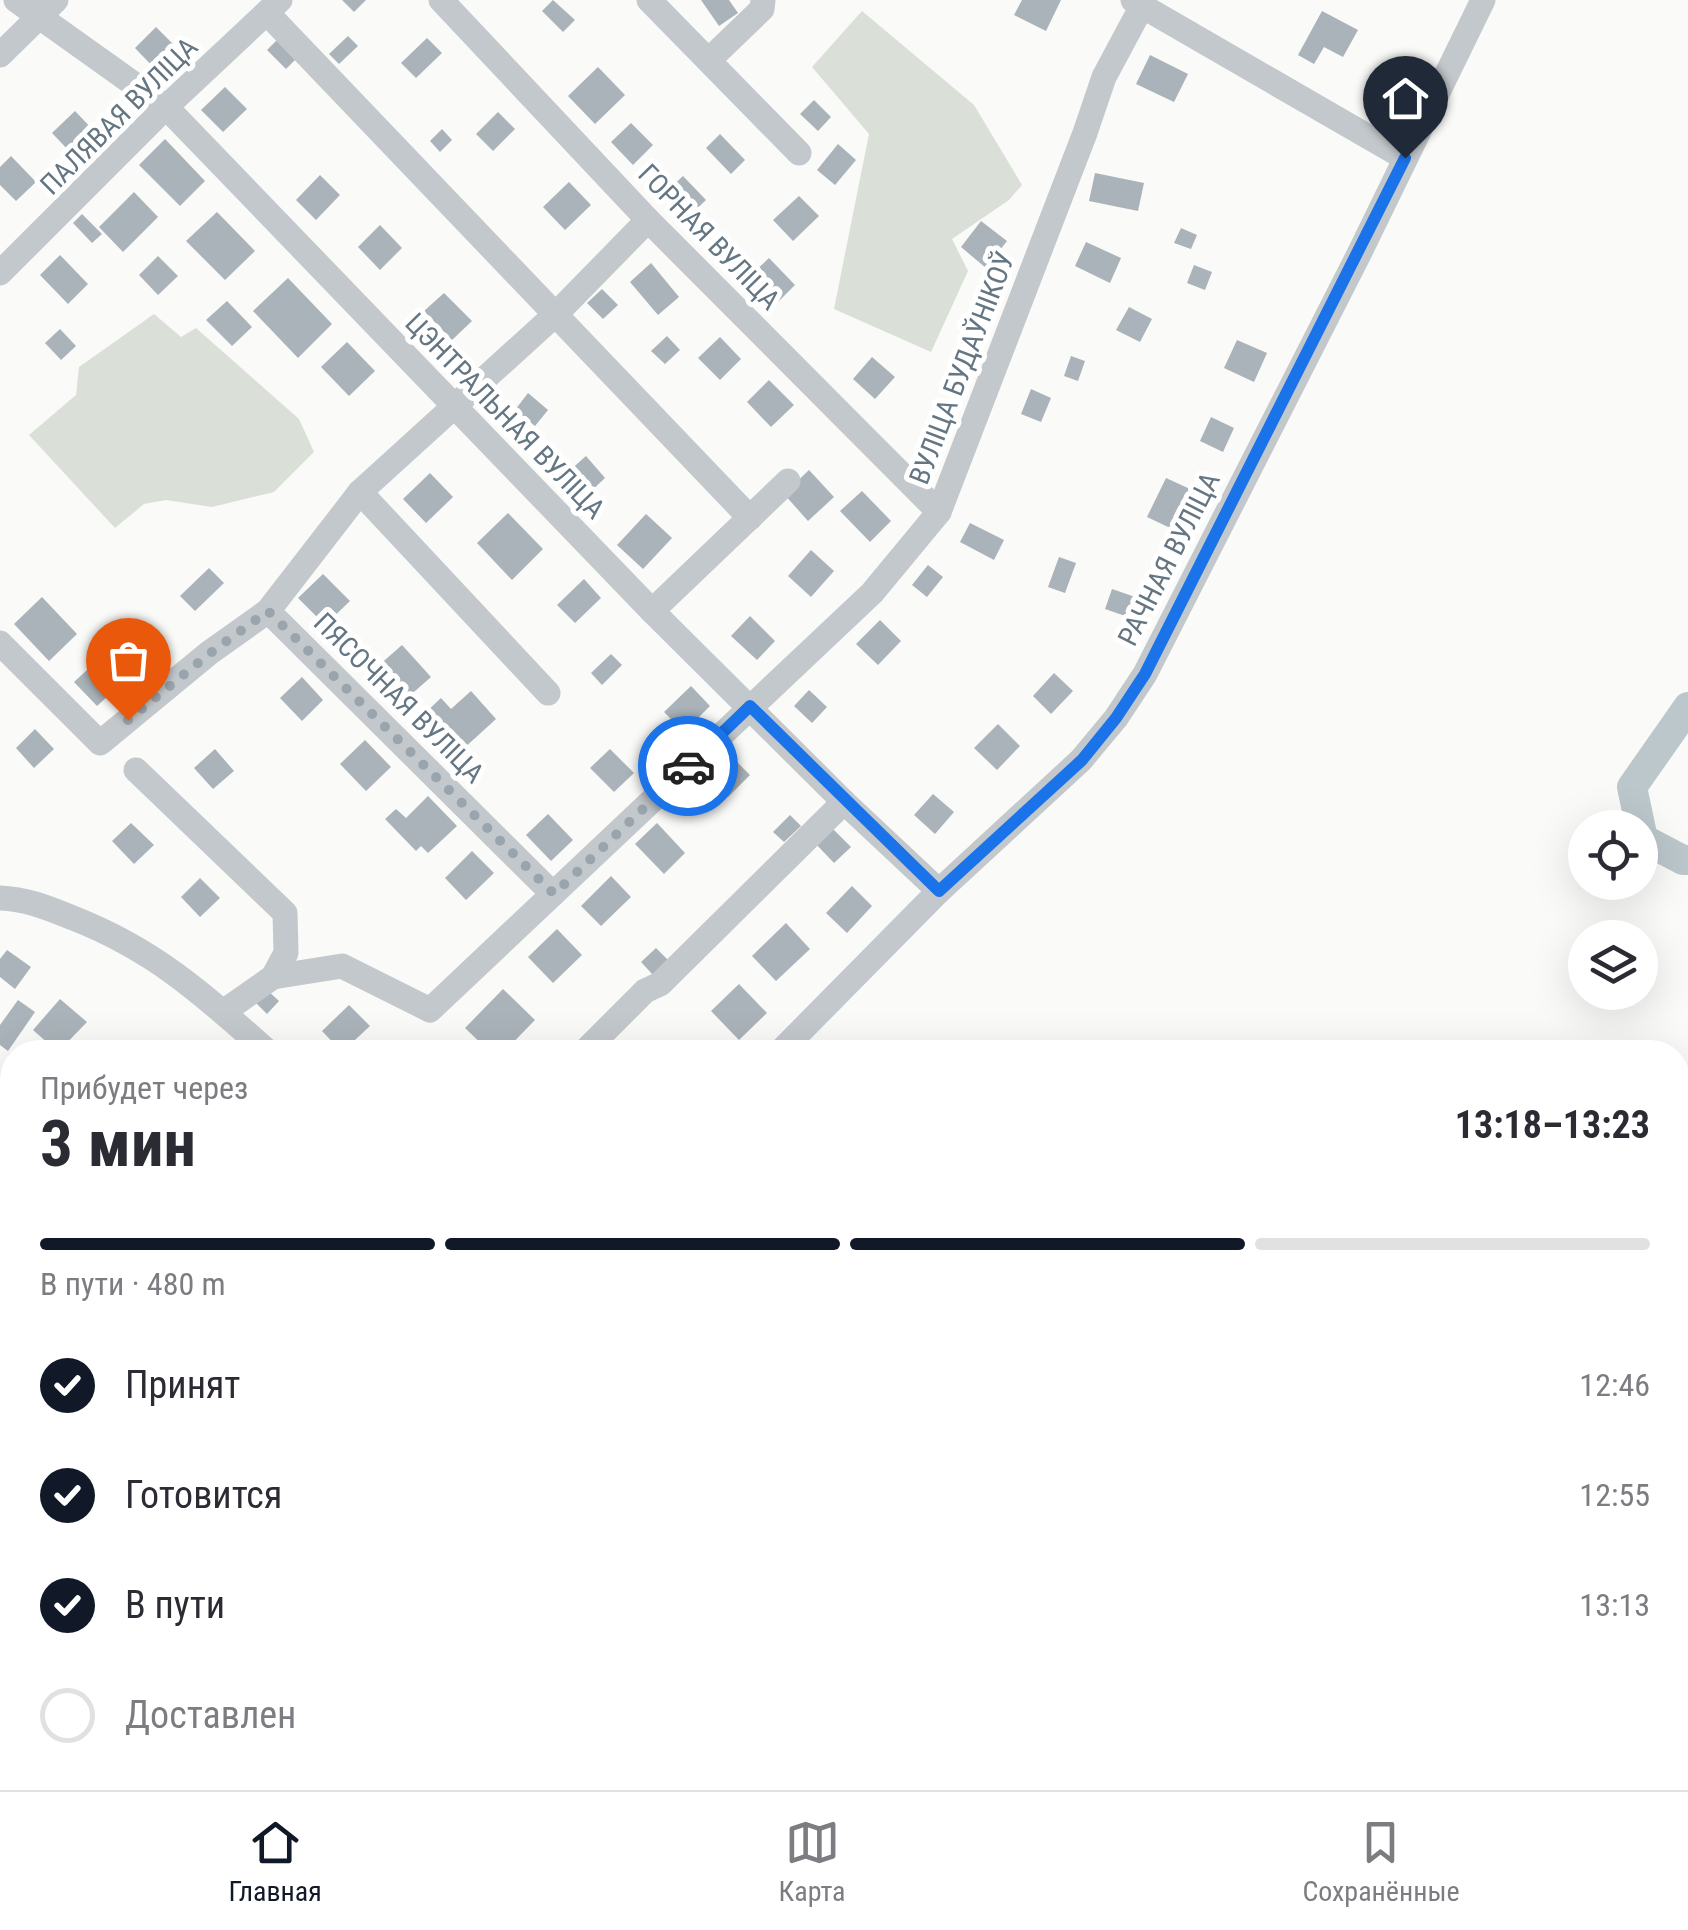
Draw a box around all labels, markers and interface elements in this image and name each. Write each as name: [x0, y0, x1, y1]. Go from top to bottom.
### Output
street label: ПАЛЯВАЯ ВУЛІЦА: [34, 31, 204, 201]
pin: [1363, 56, 1448, 159]
icon: home: [1378, 71, 1433, 126]
street label: ГОРНАЯ ВУЛІЦА: [631, 157, 787, 317]
street label: ВУЛІЦА БУДАЎНІКОЎ: [903, 247, 1021, 489]
street label: ЦЭНТРАЛЬНАЯ ВУЛІЦА: [398, 306, 612, 526]
street label: РАЧНАЯ ВУЛІЦА: [1111, 467, 1227, 651]
street label: ПЯСОЧНАЯ ВУЛІЦА: [307, 606, 491, 790]
pin: [86, 618, 171, 721]
icon: bag: [101, 633, 156, 688]
courier: [638, 716, 738, 816]
icon: car: [661, 739, 716, 794]
map controls: [1568, 810, 1658, 1010]
button: locate: [1568, 810, 1658, 900]
button: layers: [1568, 920, 1658, 1010]
text: Прибудет через: [40, 1069, 248, 1107]
text: 13:18–13:23: [1455, 1103, 1650, 1147]
text: 3 мин: [40, 1106, 196, 1182]
text: В пути · 480 m: [40, 1265, 226, 1303]
icon: check: [40, 1358, 95, 1413]
text: Принят: [125, 1363, 241, 1407]
text: 12:46: [1579, 1366, 1650, 1404]
icon: check: [40, 1468, 95, 1523]
text: Готовится: [125, 1473, 282, 1517]
text: 12:55: [1579, 1476, 1650, 1514]
icon: check: [40, 1578, 95, 1633]
text: В пути: [125, 1583, 225, 1627]
text: 13:13: [1579, 1586, 1650, 1624]
text: Доставлен: [125, 1693, 296, 1737]
tab: Главная: [228, 1815, 322, 1908]
tab: Карта: [779, 1815, 846, 1908]
tab: Сохранённые: [1302, 1815, 1460, 1908]

